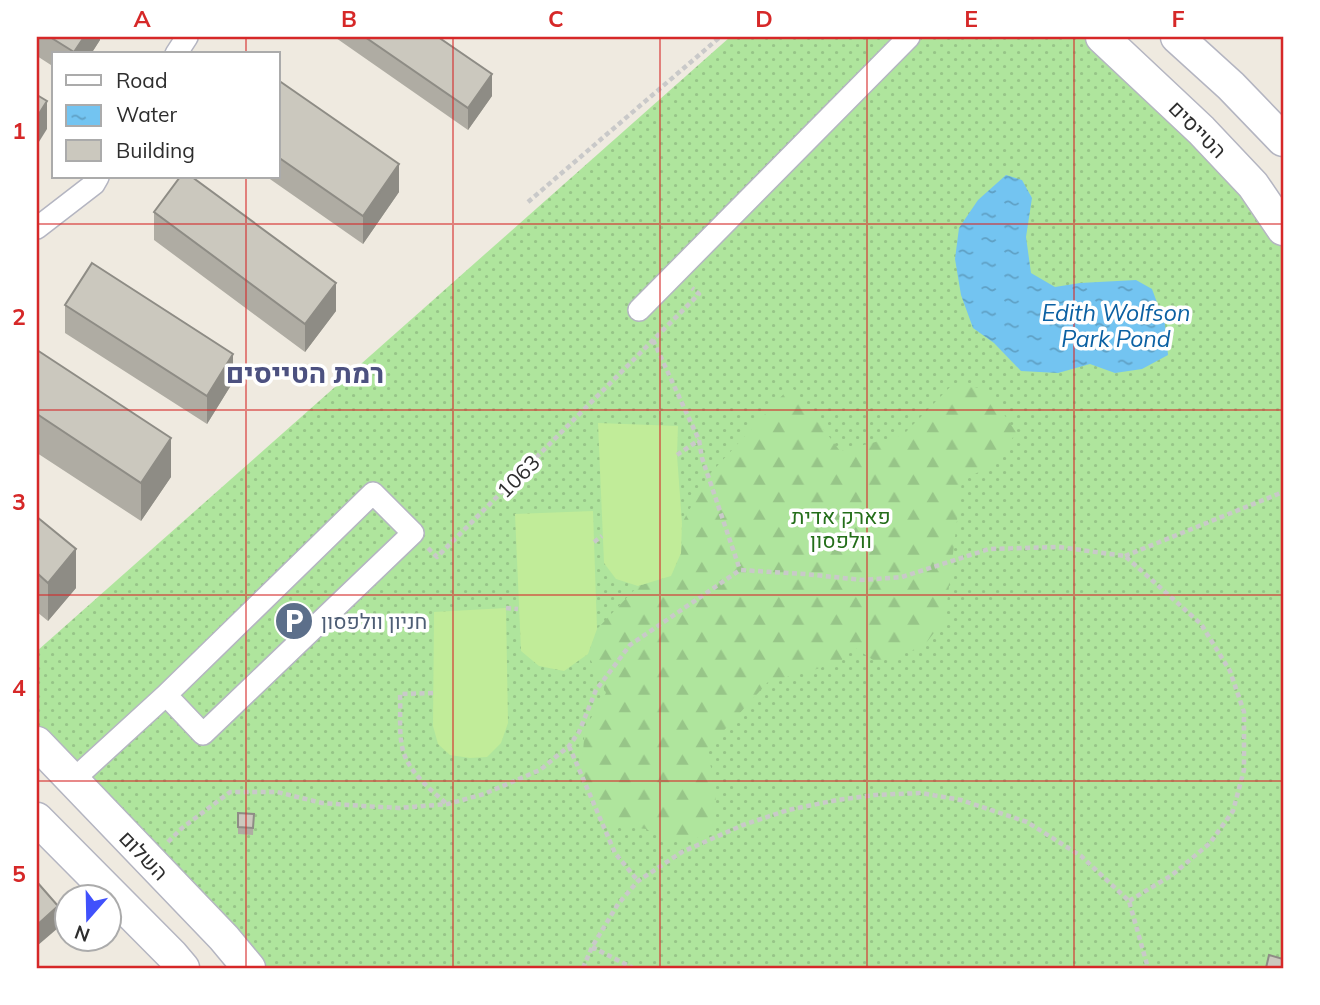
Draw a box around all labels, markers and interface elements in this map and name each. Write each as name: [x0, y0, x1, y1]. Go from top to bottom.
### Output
text: A: [133, 4, 151, 33]
text: B: [341, 4, 357, 33]
text: C: [548, 4, 564, 33]
text: D: [755, 4, 773, 33]
text: E: [964, 4, 978, 33]
text: F: [1171, 4, 1185, 33]
legend: [52, 52, 280, 178]
text: Road: [116, 67, 167, 93]
street label: הטייסים: [1164, 95, 1232, 163]
text: Water: [116, 101, 177, 127]
text: 1: [12, 116, 26, 145]
text: Building: [116, 137, 195, 163]
water label: Edith Wolfson Park Pond: [1042, 298, 1190, 353]
text: 2: [12, 302, 26, 331]
district label: רמת הטייסים: [226, 355, 384, 390]
street label: 1063: [491, 449, 545, 503]
text: 3: [12, 487, 26, 516]
park label: פארק אדית וולפסון: [791, 503, 891, 553]
parking icon: חניון וולפסון: [273, 600, 315, 642]
place label: חניון וולפסון: [321, 608, 427, 634]
text: 4: [12, 673, 26, 702]
street label: השלום: [114, 825, 174, 885]
text: 5: [12, 859, 26, 888]
north arrow: [52, 883, 122, 953]
text: N: [71, 920, 93, 948]

